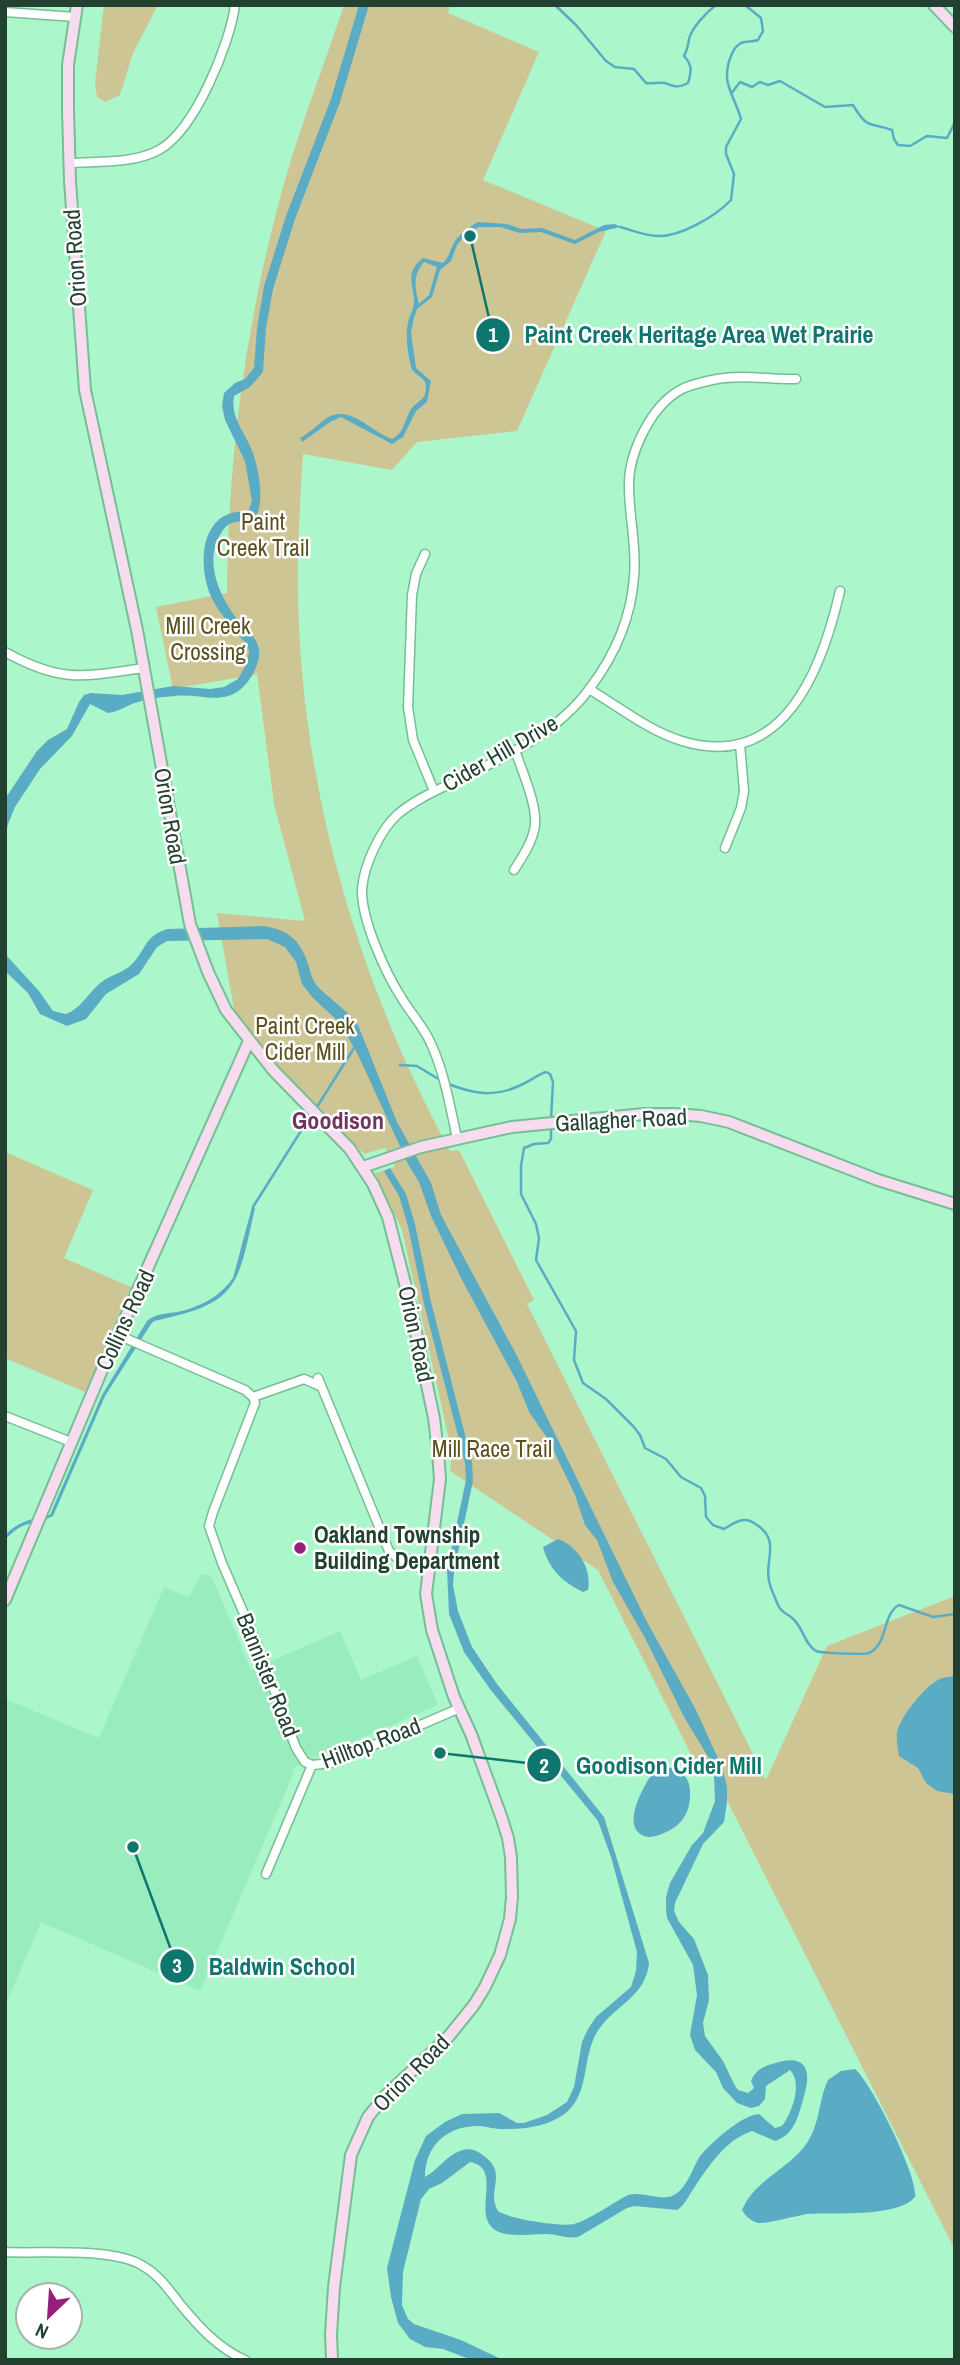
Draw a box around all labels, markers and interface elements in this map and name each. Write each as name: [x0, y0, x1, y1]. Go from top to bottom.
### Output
street label: Orion Road: [56, 208, 93, 308]
callout: Paint Creek Heritage Area Wet Prairie: [475, 312, 888, 357]
text: Paint Creek Heritage Area Wet Prairie: [525, 318, 874, 350]
text: 1: [488, 320, 498, 349]
park label: Paint Creek Trail: [217, 506, 309, 563]
park label: Mill Creek Crossing: [166, 610, 251, 667]
street label: Cider Hill Drive: [436, 707, 563, 798]
street label: Orion Road: [147, 765, 194, 867]
park label: Paint Creek Cider Mill: [255, 1010, 355, 1067]
street label: Gallagher Road: [554, 1101, 688, 1138]
district label: Goodison: [292, 1104, 384, 1136]
street label: Collins Road: [88, 1264, 161, 1375]
street label: Orion Road: [391, 1283, 442, 1385]
park label: Mill Race Trail: [432, 1433, 552, 1464]
place label: Oakland Township Building Department: [314, 1519, 499, 1576]
marker: Oakland Township Building Department: [292, 1540, 308, 1556]
street label: Bannister Road: [230, 1608, 307, 1741]
street label: Hilltop Road: [317, 1709, 425, 1776]
callout: Goodison Cider Mill: [527, 1743, 776, 1788]
text: Goodison Cider Mill: [576, 1749, 762, 1781]
text: 2: [539, 1751, 549, 1780]
callout: Baldwin School: [160, 1944, 369, 1989]
text: Baldwin School: [209, 1950, 355, 1982]
text: 3: [172, 1951, 182, 1980]
street label: Orion Road: [365, 2027, 456, 2118]
north arrow: [14, 2281, 84, 2351]
text: N: [31, 2317, 52, 2346]

